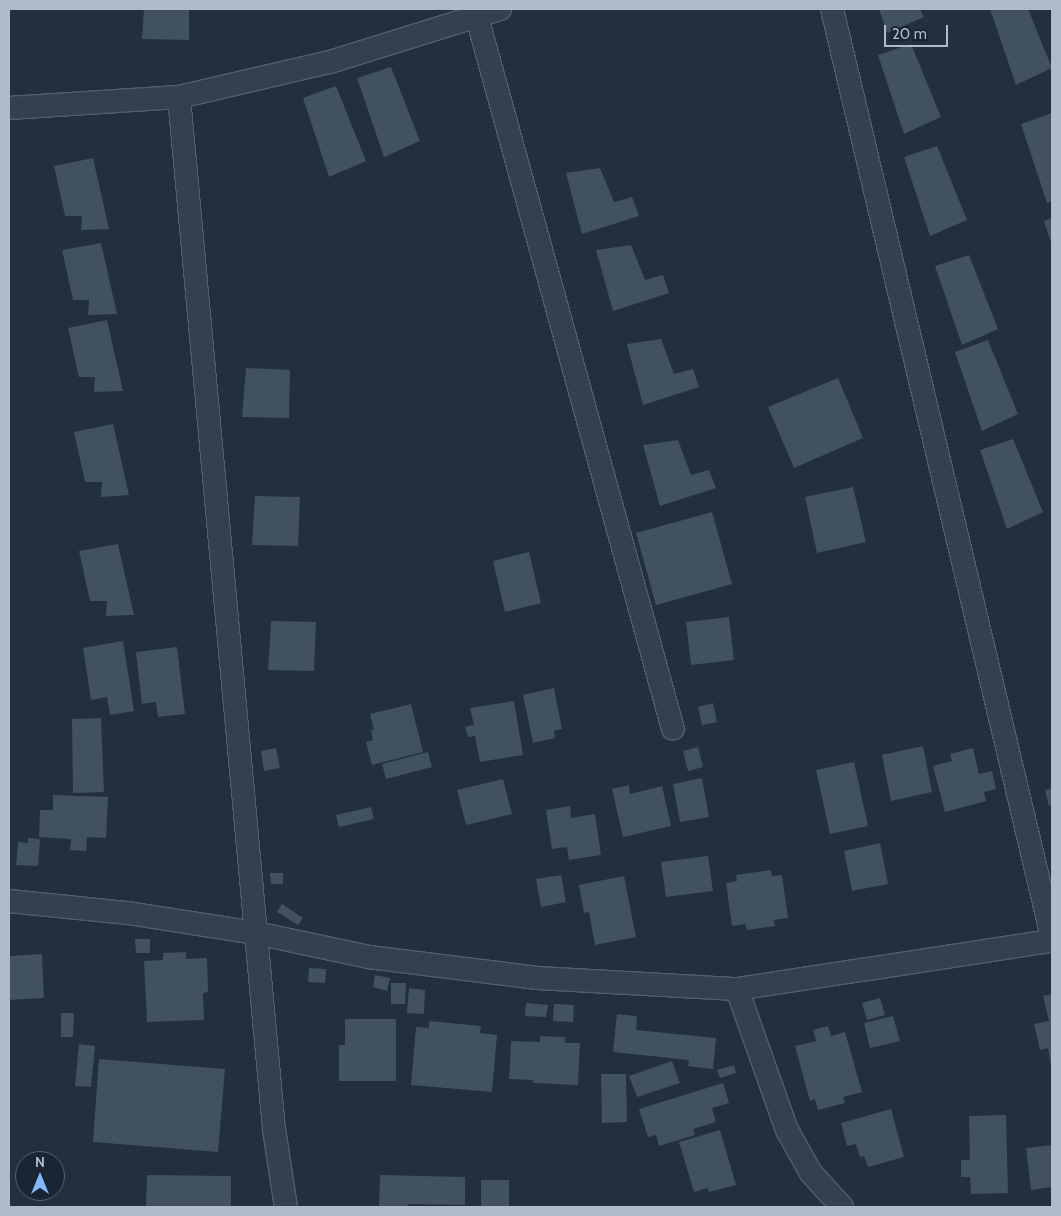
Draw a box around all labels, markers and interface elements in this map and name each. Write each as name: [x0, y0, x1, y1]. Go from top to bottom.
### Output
scale bar: [886, 15, 950, 47]
text: 20 m: [892, 25, 927, 43]
north arrow: [15, 1151, 65, 1201]
text: N: [35, 1153, 45, 1171]

